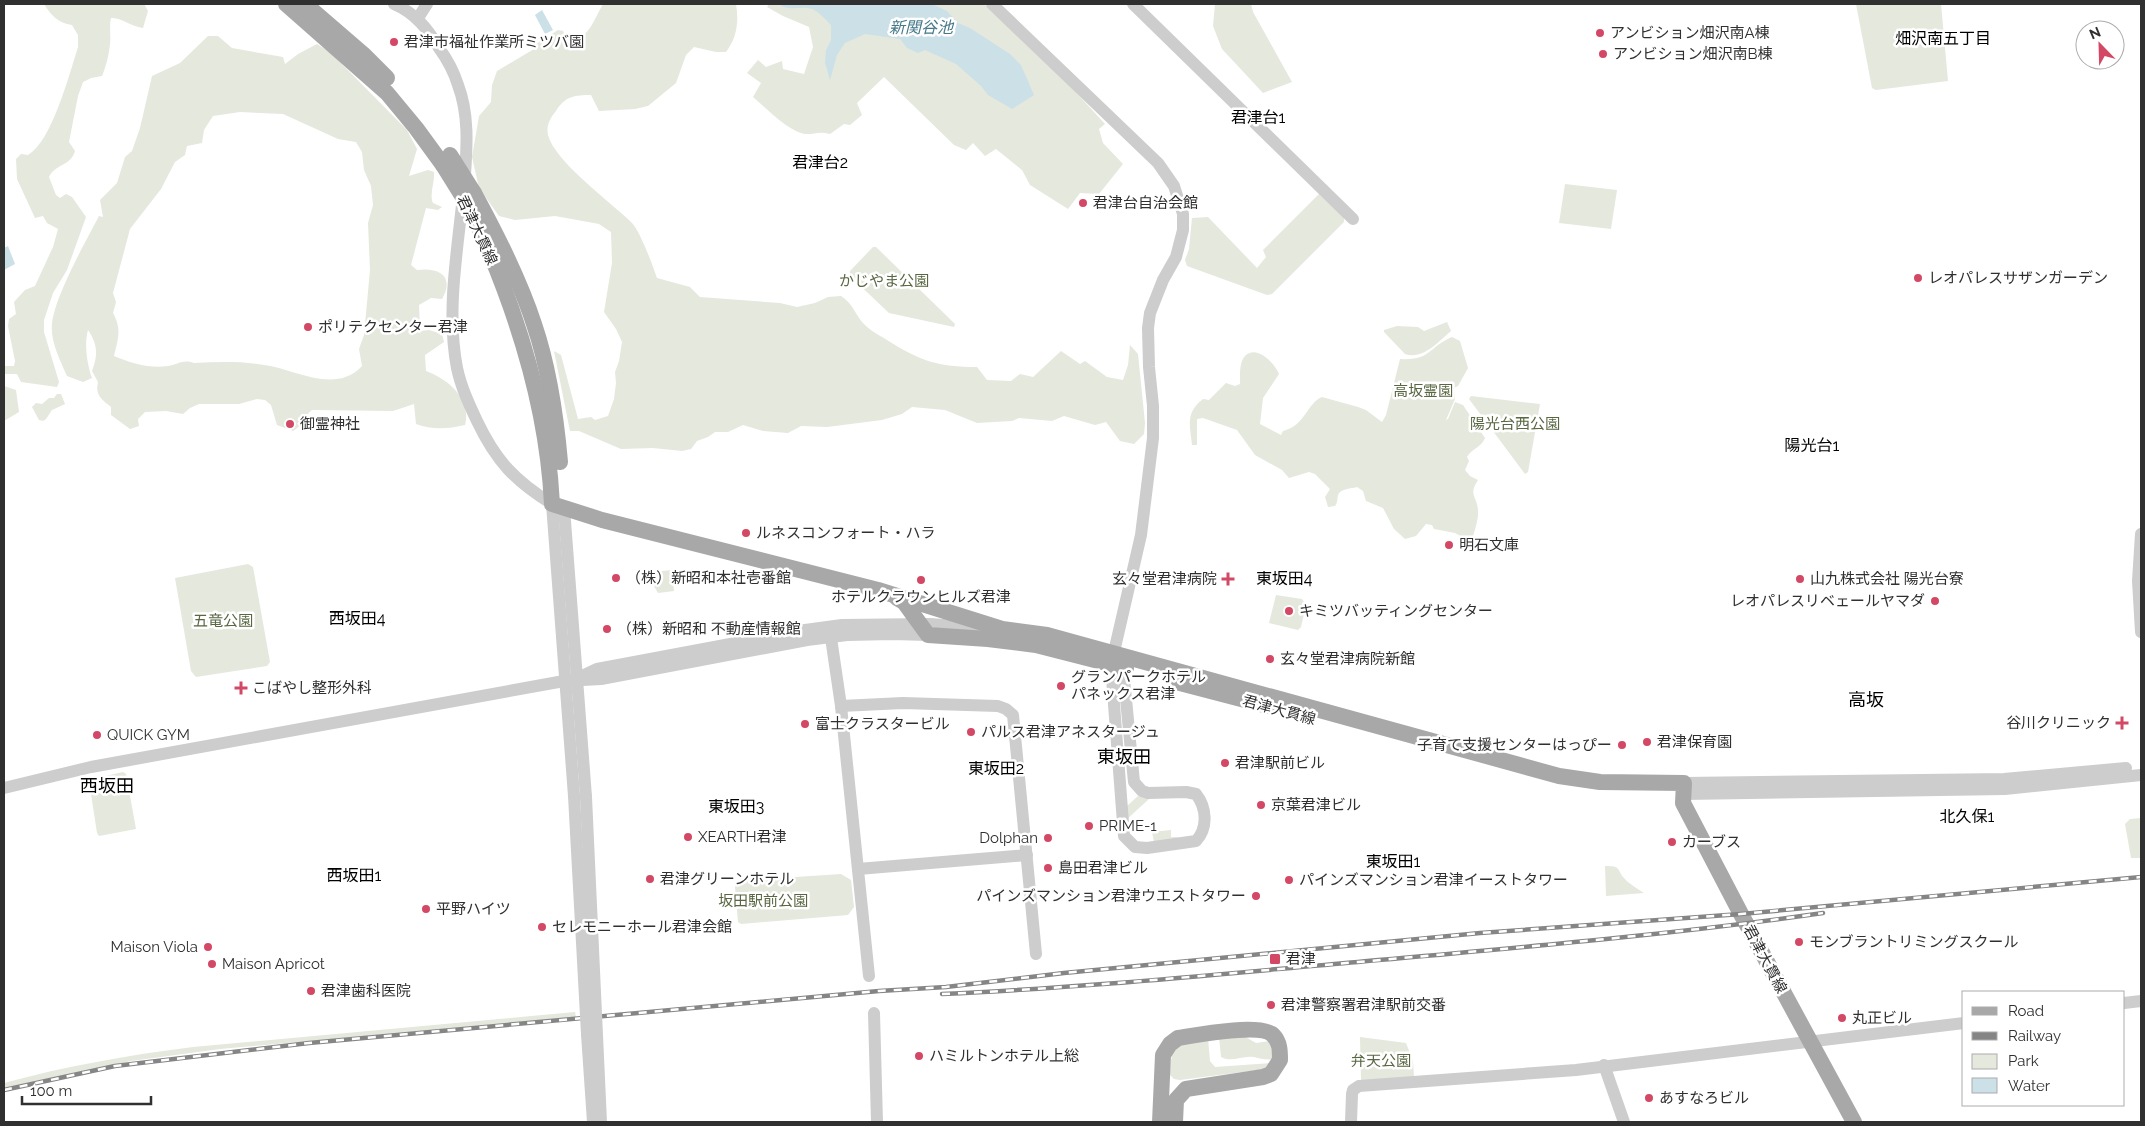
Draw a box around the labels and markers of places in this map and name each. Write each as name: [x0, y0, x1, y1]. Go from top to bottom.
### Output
place label: アンビション畑沢南A棟: [1610, 24, 1770, 42]
marker: アンビション畑沢南A棟: [1594, 27, 1606, 39]
place label: 君津市福祉作業所ミツバ園: [404, 33, 584, 51]
marker: 君津市福祉作業所ミツバ園: [388, 36, 400, 48]
place label: アンビション畑沢南B棟: [1613, 45, 1772, 63]
marker: アンビション畑沢南B棟: [1597, 48, 1609, 60]
place label: 君津台自治会館: [1093, 194, 1198, 212]
marker: 君津台自治会館: [1077, 197, 1089, 209]
place label: レオパレスサザンガーデン: [1928, 269, 2108, 287]
marker: レオパレスサザンガーデン: [1912, 272, 1924, 284]
place label: ポリテクセンター君津: [318, 318, 468, 336]
marker: ポリテクセンター君津: [302, 321, 314, 333]
place label: 御霊神社: [300, 415, 360, 433]
marker: 御霊神社: [284, 418, 296, 430]
place label: ルネスコンフォート・ハラ: [756, 524, 936, 542]
marker: ルネスコンフォート・ハラ: [740, 527, 752, 539]
place label: 明石文庫: [1459, 536, 1519, 554]
marker: 明石文庫: [1443, 539, 1455, 551]
place label: （株）新昭和本社壱番館: [626, 569, 791, 587]
place label: 玄々堂君津病院: [1112, 570, 1217, 588]
place label: 山九株式会社 陽光台寮: [1810, 570, 1964, 588]
marker: （株）新昭和本社壱番館: [610, 572, 622, 584]
marker: 玄々堂君津病院: [1221, 572, 1235, 586]
marker: 山九株式会社 陽光台寮: [1794, 573, 1806, 585]
marker: ホテルクラウンヒルズ君津: [915, 574, 927, 586]
place label: ホテルクラウンヒルズ君津: [831, 588, 1011, 606]
place label: レオパレスリベェールヤマダ: [1730, 592, 1925, 610]
marker: レオパレスリベェールヤマダ: [1929, 595, 1941, 607]
place label: キミツバッティングセンター: [1299, 602, 1493, 620]
marker: キミツバッティングセンター: [1283, 605, 1295, 617]
place label: （株）新昭和 不動産情報館: [617, 620, 801, 638]
marker: （株）新昭和 不動産情報館: [601, 623, 613, 635]
place label: 玄々堂君津病院新館: [1280, 650, 1415, 668]
marker: 玄々堂君津病院新館: [1264, 653, 1276, 665]
place label: グランパークホテル パネックス君津: [1071, 668, 1206, 703]
place label: こばやし整形外科: [252, 679, 372, 697]
marker: グランパークホテル パネックス君津: [1055, 680, 1067, 692]
marker: こばやし整形外科: [234, 681, 248, 695]
place label: 谷川クリニック: [2006, 714, 2111, 732]
place label: 富士クラスタービル: [815, 715, 950, 733]
marker: 谷川クリニック: [2115, 716, 2129, 730]
marker: 富士クラスタービル: [799, 718, 811, 730]
place label: パルス君津アネスタージュ: [981, 723, 1160, 741]
place label: QUICK GYM: [107, 726, 190, 744]
marker: パルス君津アネスタージュ: [965, 726, 977, 738]
marker: QUICK GYM: [91, 729, 103, 741]
place label: 君津保育園: [1657, 733, 1732, 751]
place label: 子育て支援センターはっぴー: [1417, 736, 1612, 754]
marker: 君津保育園: [1641, 736, 1653, 748]
marker: 子育て支援センターはっぴー: [1616, 739, 1628, 751]
place label: 君津駅前ビル: [1235, 754, 1325, 772]
marker: 君津駅前ビル: [1219, 757, 1231, 769]
place label: 京葉君津ビル: [1271, 796, 1361, 814]
marker: 京葉君津ビル: [1255, 799, 1267, 811]
place label: PRIME-1: [1099, 817, 1157, 835]
marker: PRIME-1: [1083, 820, 1095, 832]
place label: XEARTH君津: [698, 828, 787, 846]
place label: Dolphan: [979, 829, 1038, 847]
marker: XEARTH君津: [682, 831, 694, 843]
marker: Dolphan: [1042, 832, 1054, 844]
place label: カーブス: [1682, 833, 1741, 851]
marker: カーブス: [1666, 836, 1678, 848]
place label: 島田君津ビル: [1058, 859, 1148, 877]
marker: 島田君津ビル: [1042, 862, 1054, 874]
place label: 君津グリーンホテル: [660, 870, 794, 888]
place label: パインズマンション君津イーストタワー: [1299, 871, 1568, 889]
marker: 君津グリーンホテル: [644, 873, 656, 885]
marker: パインズマンション君津イーストタワー: [1283, 874, 1295, 886]
place label: パインズマンション君津ウエストタワー: [976, 887, 1246, 905]
marker: パインズマンション君津ウエストタワー: [1250, 890, 1262, 902]
place label: 平野ハイツ: [436, 900, 511, 918]
marker: 平野ハイツ: [420, 903, 432, 915]
place label: セレモニーホール君津会館: [552, 918, 732, 936]
marker: セレモニーホール君津会館: [536, 921, 548, 933]
place label: モンブラントリミングスクール: [1809, 933, 2019, 951]
marker: モンブラントリミングスクール: [1793, 936, 1805, 948]
place label: Maison Viola: [111, 938, 198, 956]
marker: Maison Viola: [202, 941, 214, 953]
place label: 君津: [1286, 950, 1316, 968]
marker: 君津: [1268, 952, 1282, 966]
place label: Maison Apricot: [222, 955, 325, 973]
marker: Maison Apricot: [206, 958, 218, 970]
place label: 君津歯科医院: [321, 982, 411, 1000]
marker: 君津歯科医院: [305, 985, 317, 997]
place label: 君津警察署君津駅前交番: [1281, 996, 1446, 1014]
marker: 君津警察署君津駅前交番: [1265, 999, 1277, 1011]
place label: 丸正ビル: [1852, 1009, 1912, 1027]
marker: 丸正ビル: [1836, 1012, 1848, 1024]
place label: ハミルトンホテル上総: [929, 1047, 1079, 1065]
marker: ハミルトンホテル上総: [913, 1050, 925, 1062]
place label: あすなろビル: [1659, 1089, 1749, 1107]
marker: あすなろビル: [1643, 1092, 1655, 1104]

